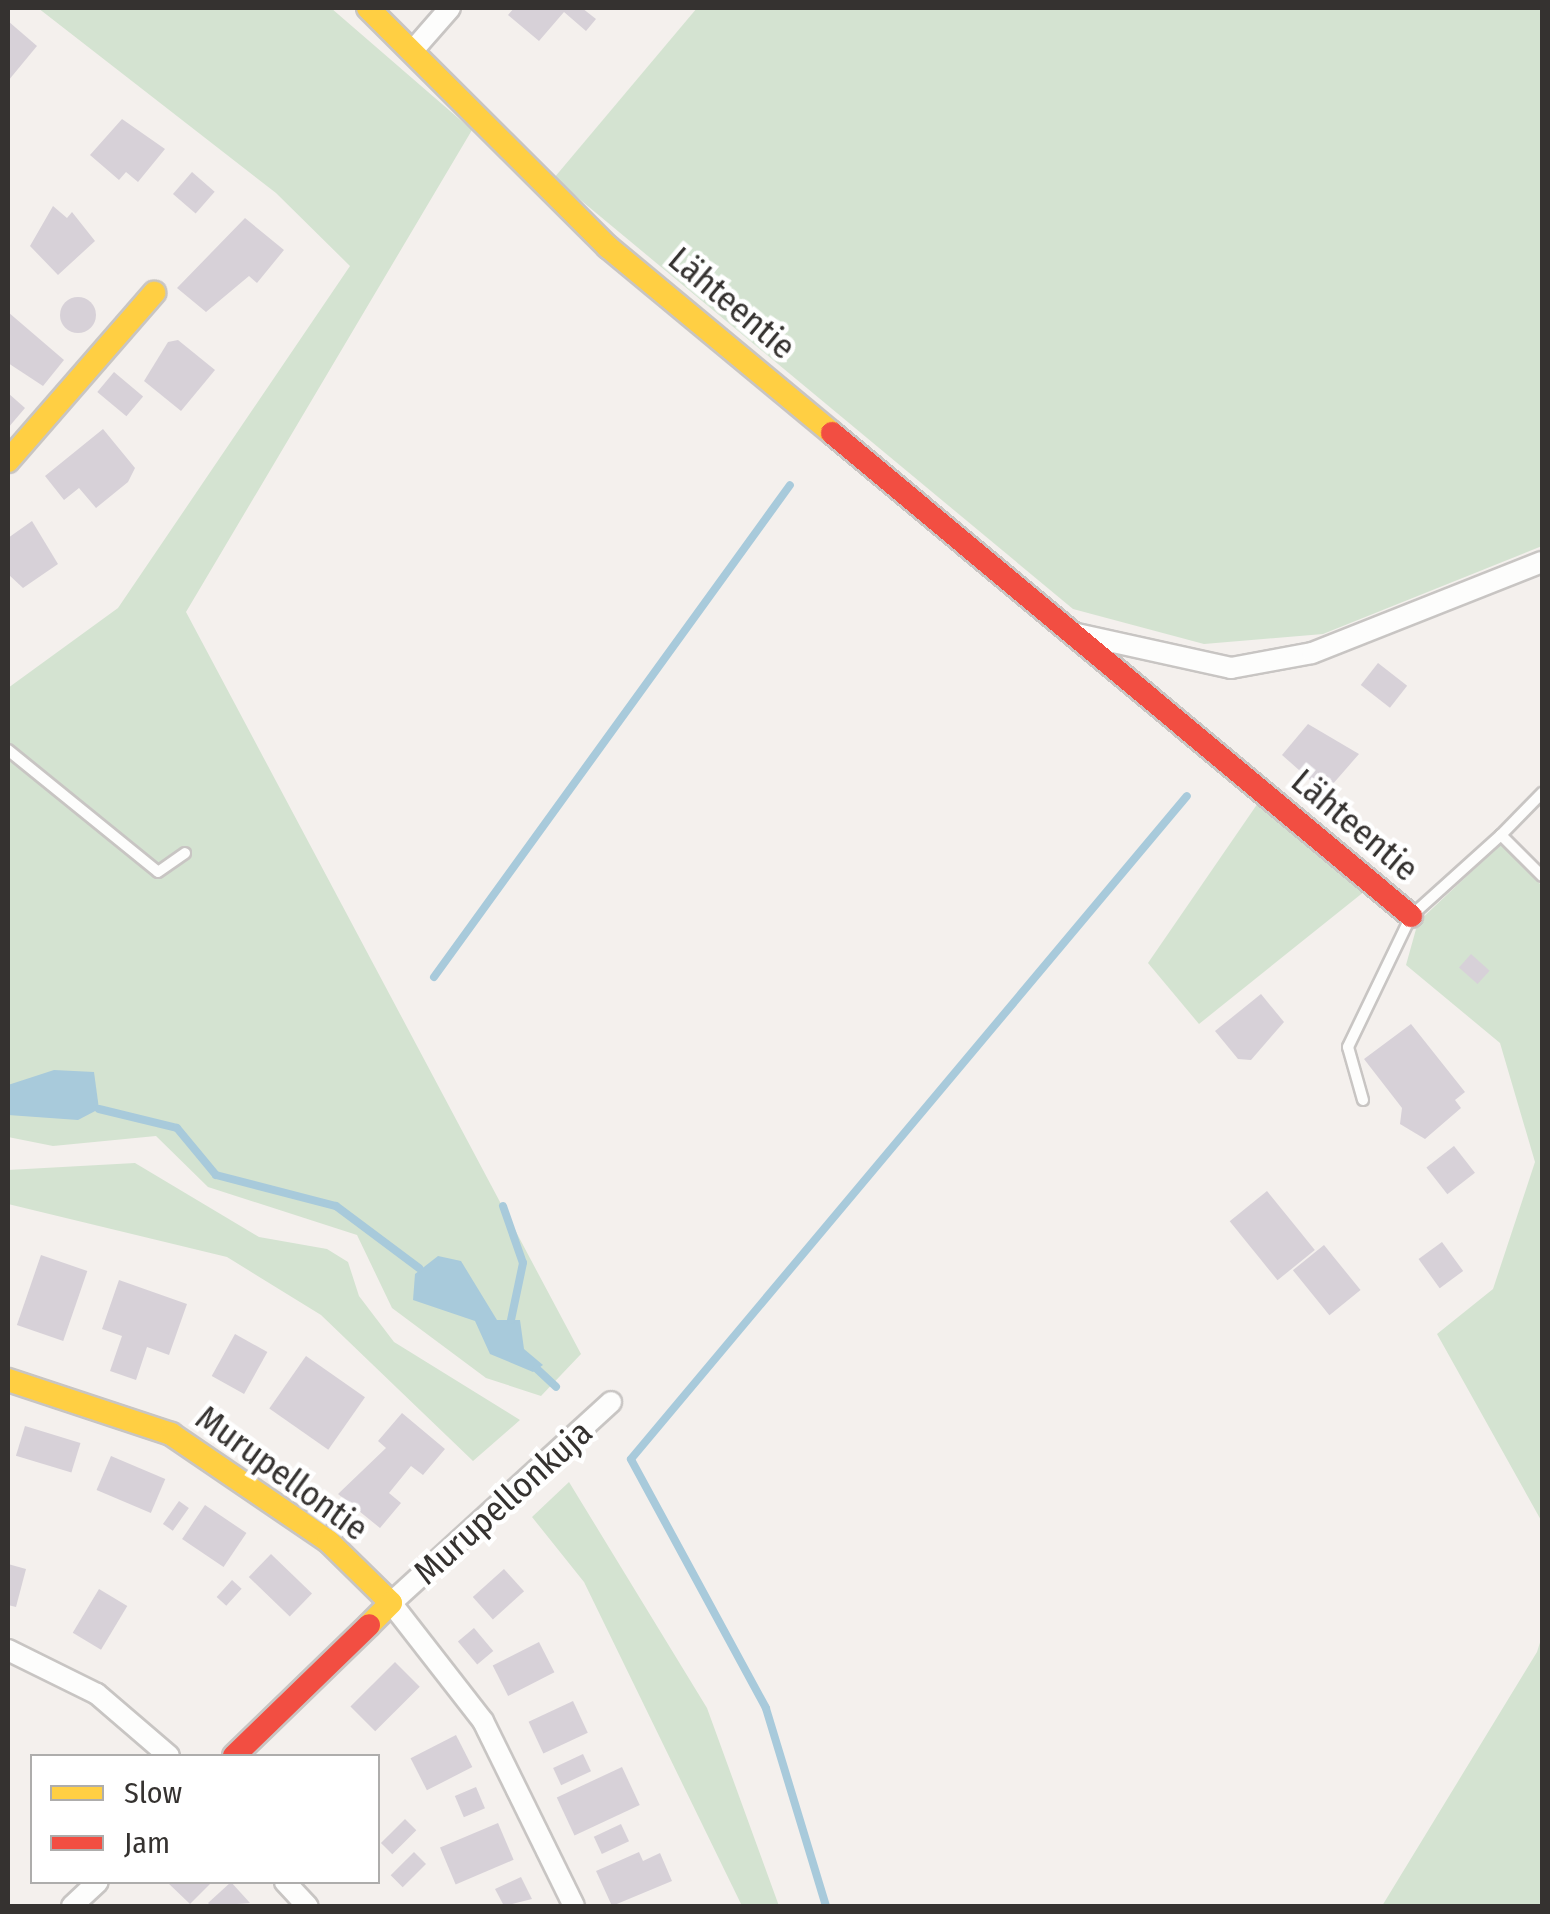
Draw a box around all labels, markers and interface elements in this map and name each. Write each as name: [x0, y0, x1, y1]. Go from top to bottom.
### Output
street label: Lähteentie: [660, 238, 804, 368]
street label: Lähteentie: [1283, 760, 1427, 890]
street label: Murupellontie: [188, 1397, 376, 1549]
street label: Murupellonkuja: [405, 1411, 601, 1593]
legend: [30, 1754, 380, 1884]
text: Slow: [124, 1775, 182, 1811]
text: Jam: [124, 1825, 170, 1861]

